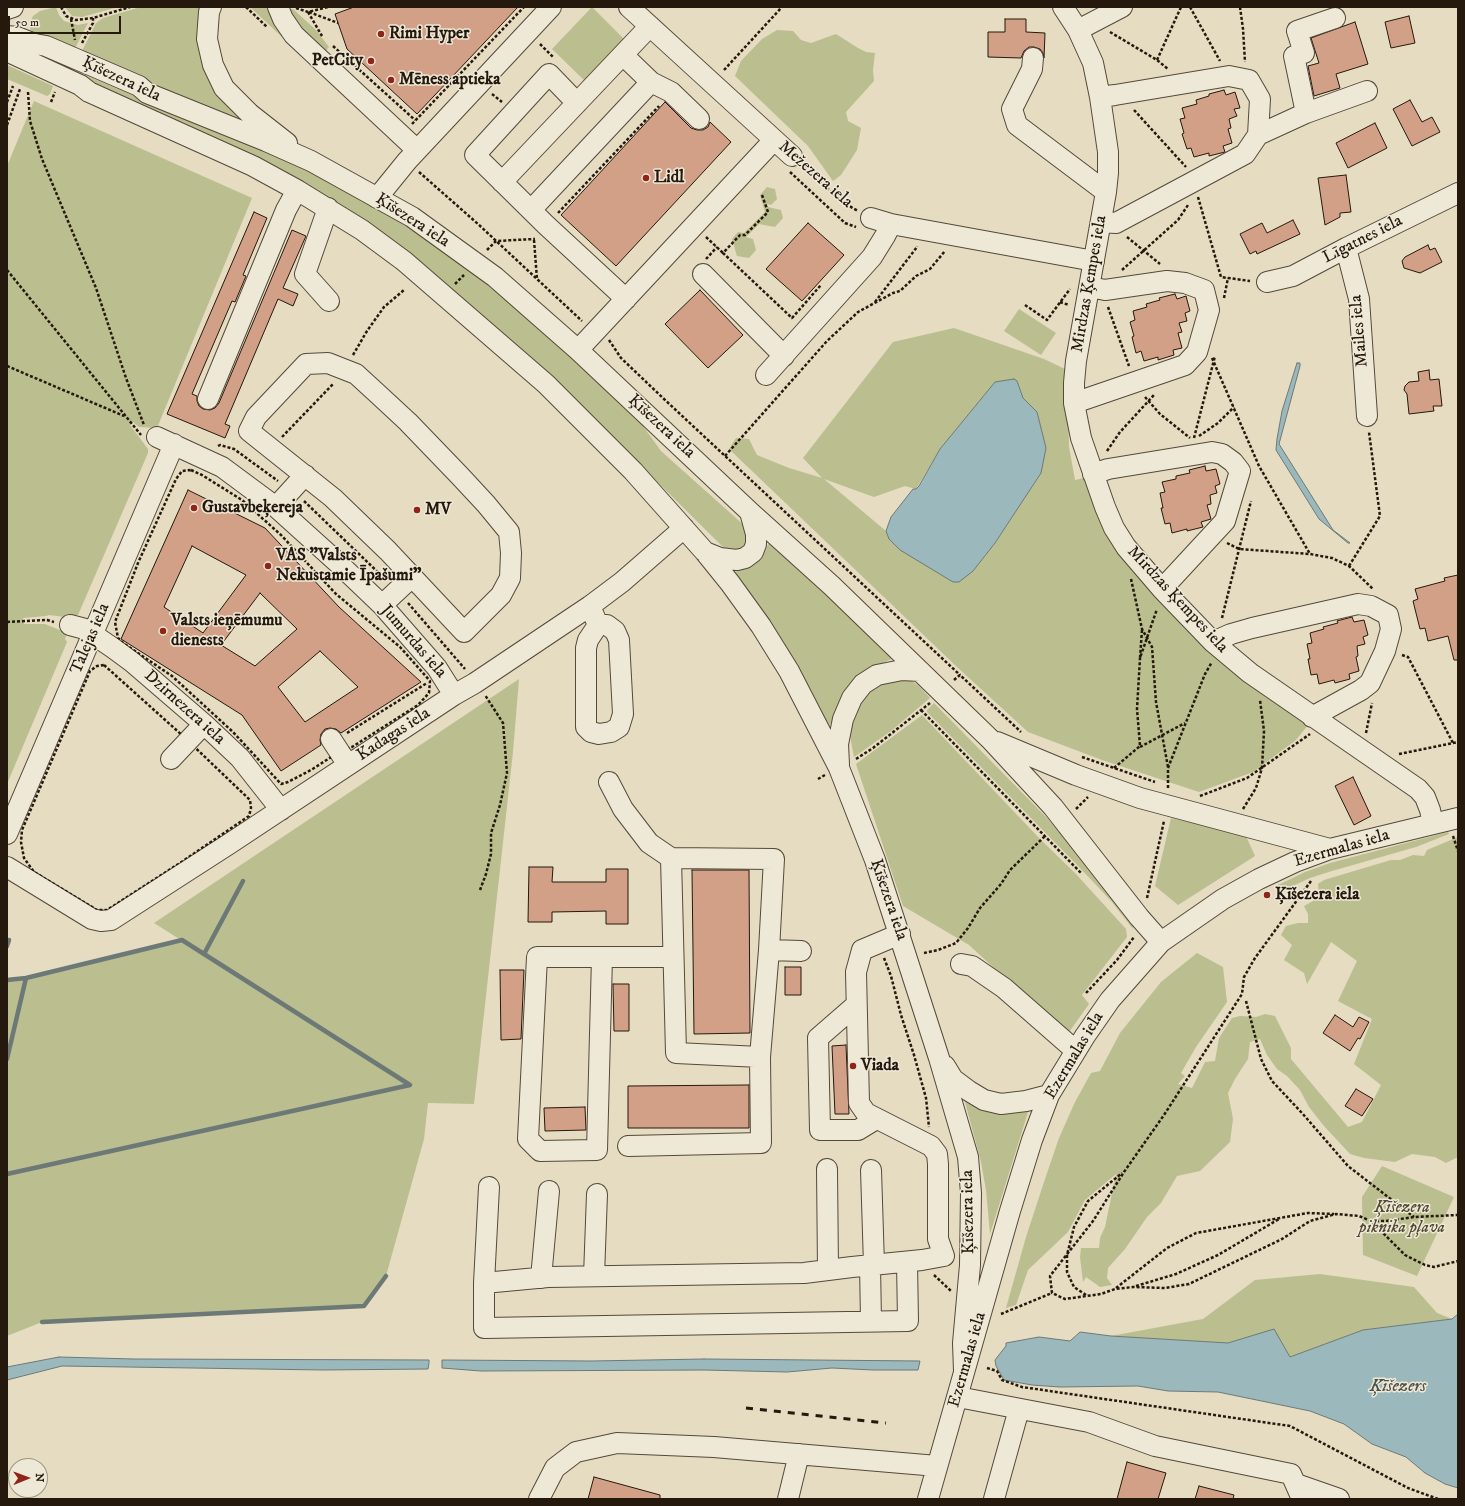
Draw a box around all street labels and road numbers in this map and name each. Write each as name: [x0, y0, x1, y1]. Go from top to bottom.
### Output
street label: Ķīšezera iela: [78, 53, 164, 107]
street label: Mežezera iela: [774, 137, 856, 213]
street label: Ķīšezera iela: [371, 189, 453, 253]
street label: Līgatnes iela: [1320, 211, 1406, 269]
street label: Mirdzas Ķempes iela: [1068, 214, 1112, 354]
street label: Mailes iela: [1347, 294, 1373, 368]
street label: Ķīšezera iela: [623, 391, 699, 463]
street label: Mirdzas Ķempes iela: [1122, 542, 1232, 658]
street label: Talejas iela: [67, 600, 115, 678]
street label: Jumurdas iela: [376, 601, 450, 683]
street label: Dzirnezera iela: [139, 666, 229, 750]
street label: Kadagas iela: [353, 704, 435, 766]
street label: Ezermalas iela: [1292, 826, 1392, 872]
street label: Ķīšezera iela: [865, 857, 911, 943]
street label: Ezermalas iela: [1041, 1009, 1109, 1103]
street label: Ķīšezera iela: [958, 1170, 980, 1254]
street label: Ezermalas iela: [945, 1310, 991, 1410]

